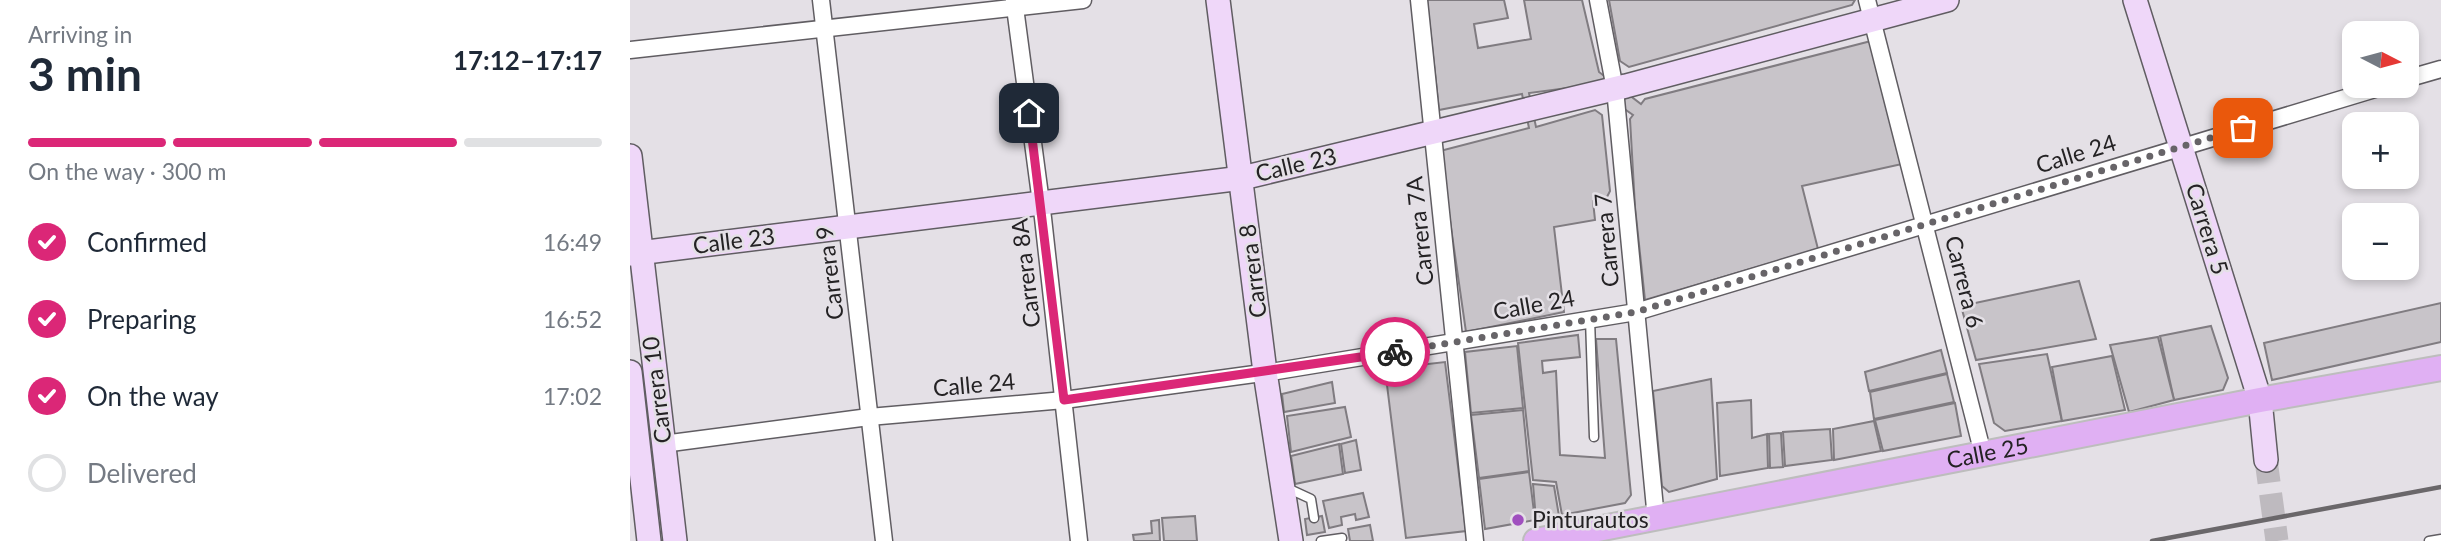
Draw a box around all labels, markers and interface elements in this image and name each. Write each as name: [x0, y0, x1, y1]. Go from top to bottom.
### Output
text: Arriving in: [28, 20, 132, 48]
north arrow: [2342, 21, 2418, 98]
map controls: [2342, 21, 2419, 280]
text: 17:12–17:17: [453, 44, 602, 76]
text: 3 min: [28, 46, 142, 101]
pin: [999, 83, 1059, 143]
icon: home: [1010, 94, 1048, 132]
pin: [2213, 98, 2273, 158]
icon: bag: [2224, 109, 2262, 147]
button: +: [2342, 112, 2419, 189]
street label: Calle 24: [2032, 128, 2119, 178]
street label: Calle 23: [1252, 141, 1339, 187]
text: On the way · 300 m: [28, 157, 227, 185]
street label: Carrera 7A: [1399, 175, 1439, 287]
street label: Carrera 5: [2181, 180, 2235, 278]
street label: Carrera 7: [1588, 192, 1624, 288]
button: −: [2342, 203, 2419, 280]
street label: Carrera 8A: [1004, 217, 1046, 329]
street label: Calle 23: [691, 221, 776, 259]
icon: check: [28, 223, 66, 261]
street label: Carrera 8: [1232, 223, 1272, 320]
street label: Carrera 9: [809, 225, 849, 322]
text: Confirmed: [87, 226, 207, 258]
text: 16:49: [543, 228, 602, 256]
street label: Carrera 6: [1940, 233, 1990, 331]
street label: Calle 24: [1491, 283, 1577, 325]
icon: check: [28, 300, 66, 338]
text: Preparing: [87, 303, 196, 335]
text: 16:52: [543, 305, 602, 333]
courier: [1360, 317, 1430, 387]
icon: bike: [1376, 333, 1414, 371]
street label: Carrera 10: [636, 335, 676, 445]
street label: Calle 24: [932, 366, 1016, 402]
icon: check: [28, 377, 66, 415]
text: On the way: [87, 380, 219, 412]
text: 17:02: [543, 382, 602, 410]
street label: Calle 25: [1944, 430, 2030, 474]
text: Delivered: [87, 457, 197, 489]
place label: Pinturautos: [1532, 505, 1649, 533]
marker: Pinturautos: [1510, 512, 1526, 528]

